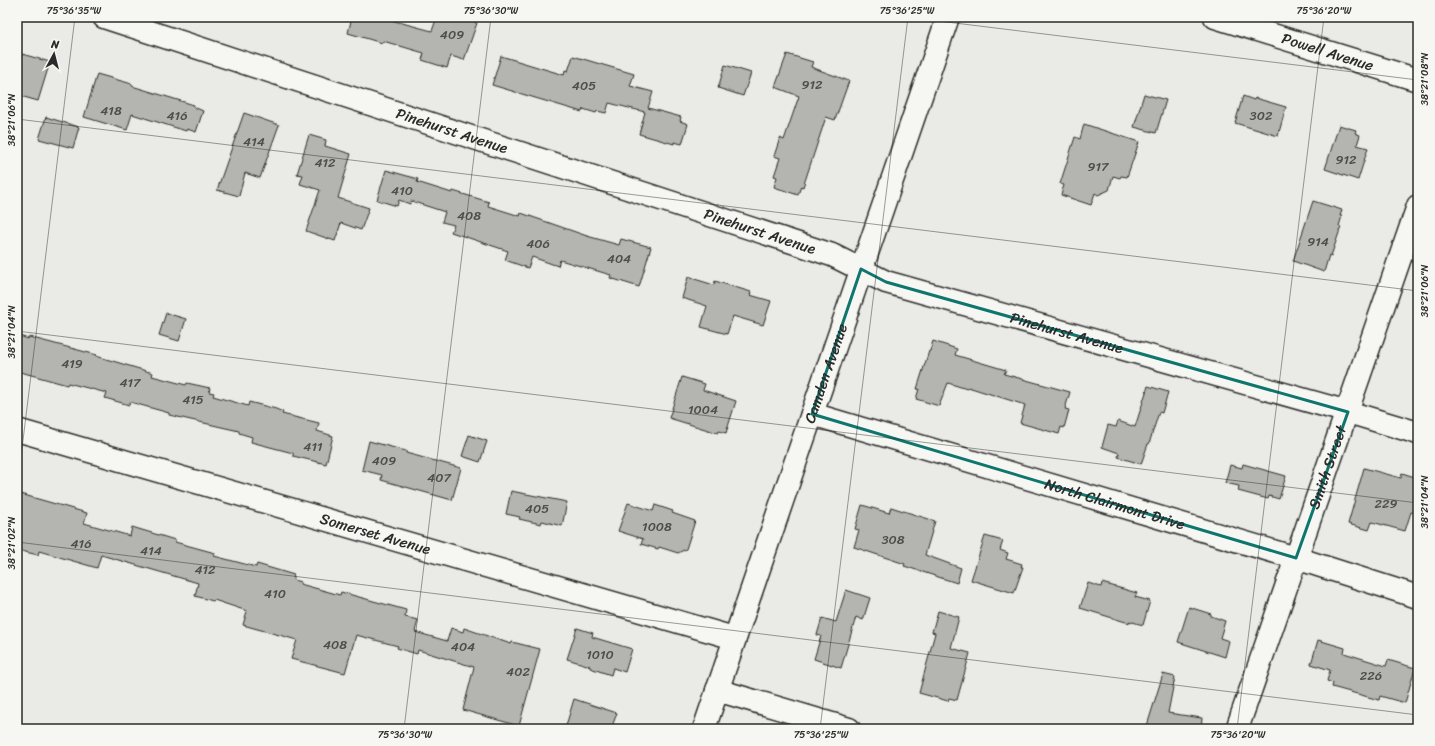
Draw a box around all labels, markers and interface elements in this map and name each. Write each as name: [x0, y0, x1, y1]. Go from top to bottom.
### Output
text: 75°36'35"W: [47, 2, 102, 20]
text: 75°36'30"W: [464, 2, 519, 20]
text: 75°36'25"W: [880, 2, 935, 20]
text: 75°36'20"W: [1297, 2, 1352, 20]
house number: 409: [440, 23, 464, 46]
street label: Powell Avenue: [1278, 25, 1377, 79]
north arrow: [34, 34, 74, 74]
text: N: [49, 35, 60, 55]
text: 38°21'08"N: [1416, 52, 1434, 106]
house number: 912: [801, 73, 823, 96]
house number: 405: [572, 74, 596, 97]
text: 38°21'06"N: [3, 94, 21, 146]
house number: 418: [100, 99, 122, 122]
street label: Pinehurst Avenue: [393, 100, 511, 161]
house number: 416: [166, 104, 188, 127]
house number: 302: [1250, 104, 1273, 127]
house number: 414: [243, 130, 265, 153]
house number: 912: [1335, 148, 1357, 171]
house number: 412: [314, 151, 336, 174]
house number: 917: [1088, 155, 1110, 178]
house number: 410: [391, 179, 413, 202]
street label: Pinehurst Avenue: [700, 201, 819, 262]
house number: 408: [457, 204, 481, 227]
house number: 914: [1307, 230, 1329, 253]
house number: 406: [526, 232, 550, 255]
house number: 404: [607, 247, 631, 270]
text: 38°21'06"N: [1416, 265, 1434, 317]
text: 38°21'04"N: [3, 305, 21, 359]
street label: Pinehurst Avenue: [1007, 305, 1126, 361]
street label: Camden Avenue: [797, 320, 855, 427]
house number: 419: [61, 352, 83, 375]
house number: 417: [119, 371, 142, 394]
house number: 415: [182, 388, 204, 411]
house number: 1004: [688, 398, 718, 421]
street label: Smith Street: [1301, 421, 1354, 513]
house number: 411: [303, 435, 323, 458]
house number: 409: [372, 449, 396, 472]
house number: 407: [427, 466, 452, 489]
street label: North Clairmont Drive: [1041, 471, 1189, 537]
text: 38°21'04"N: [1416, 475, 1434, 529]
house number: 229: [1375, 492, 1398, 515]
house number: 405: [525, 497, 549, 520]
street label: Somerset Avenue: [317, 506, 434, 562]
house number: 1008: [642, 515, 672, 538]
text: 38°21'02"N: [3, 517, 21, 569]
house number: 308: [881, 528, 905, 551]
house number: 416: [70, 532, 92, 555]
house number: 414: [140, 539, 162, 562]
house number: 412: [194, 558, 216, 581]
house number: 410: [264, 582, 286, 605]
house number: 408: [323, 633, 347, 656]
house number: 404: [451, 635, 475, 658]
house number: 1010: [586, 643, 614, 666]
house number: 402: [506, 660, 530, 683]
house number: 226: [1360, 664, 1382, 687]
text: 75°36'30"W: [378, 726, 433, 744]
text: 75°36'25"W: [794, 726, 849, 744]
text: 75°36'20"W: [1211, 726, 1266, 744]

